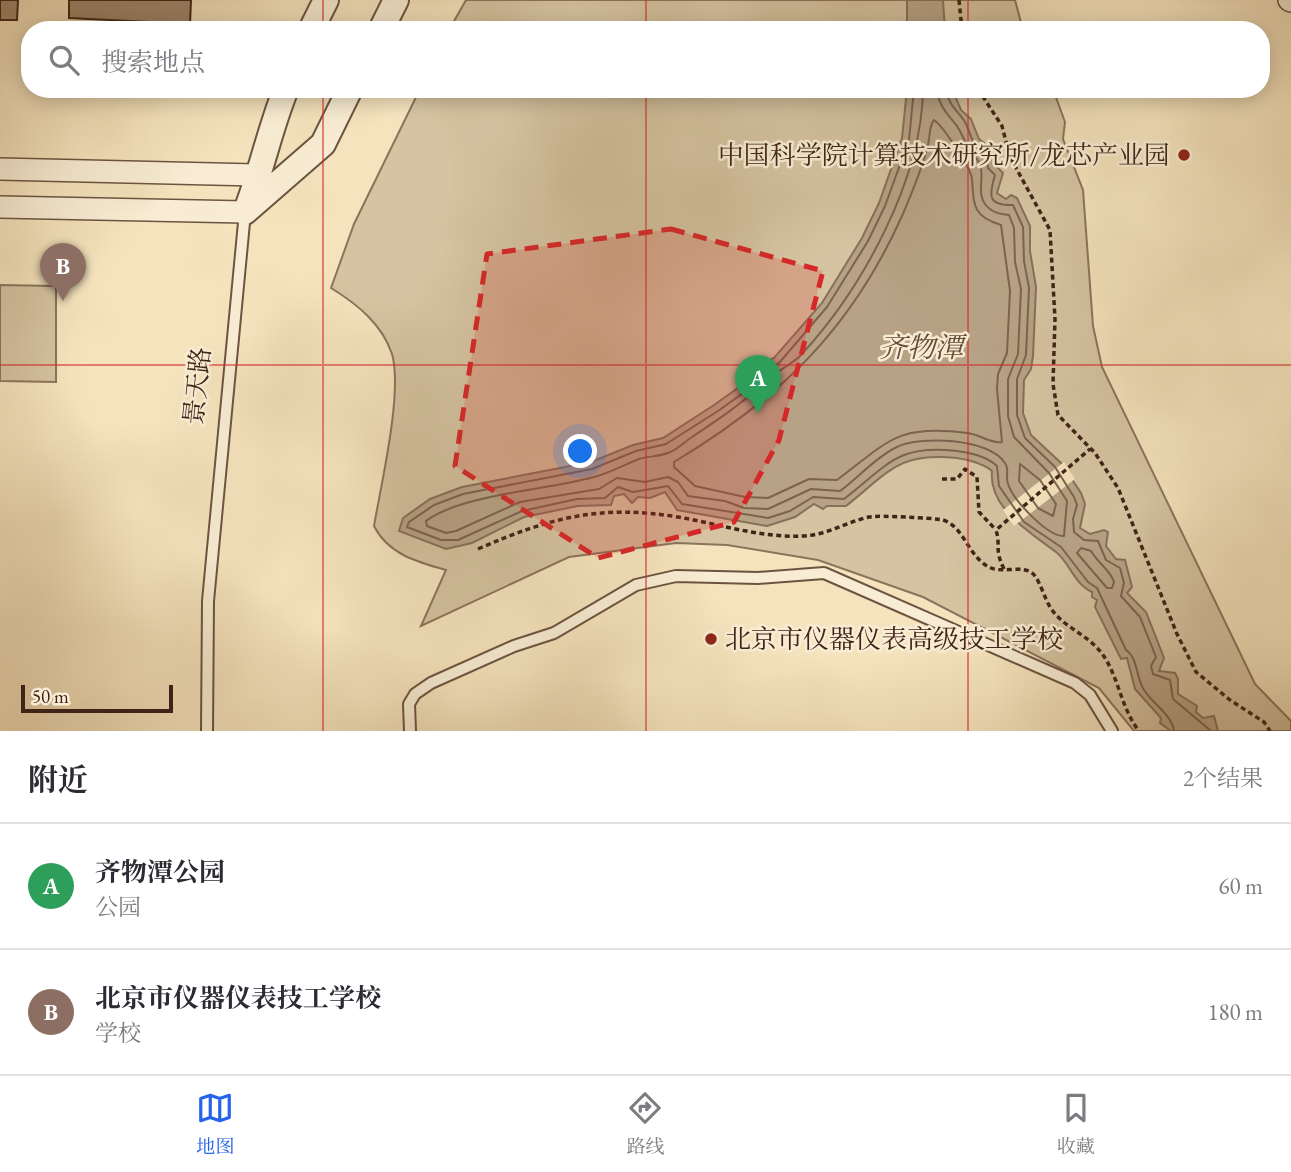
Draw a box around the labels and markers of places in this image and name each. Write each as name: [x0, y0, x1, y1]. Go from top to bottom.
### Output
place label: 中国科学院计算技术研究所/龙芯产业园: [718, 138, 1170, 172]
marker: 中国科学院计算技术研究所/龙芯产业园: [1176, 147, 1192, 163]
pin: B: [40, 243, 86, 301]
pin: A: [735, 355, 781, 413]
place label: 北京市仪器仪表高级技工学校: [725, 622, 1063, 656]
marker: 北京市仪器仪表高级技工学校: [703, 631, 719, 647]

